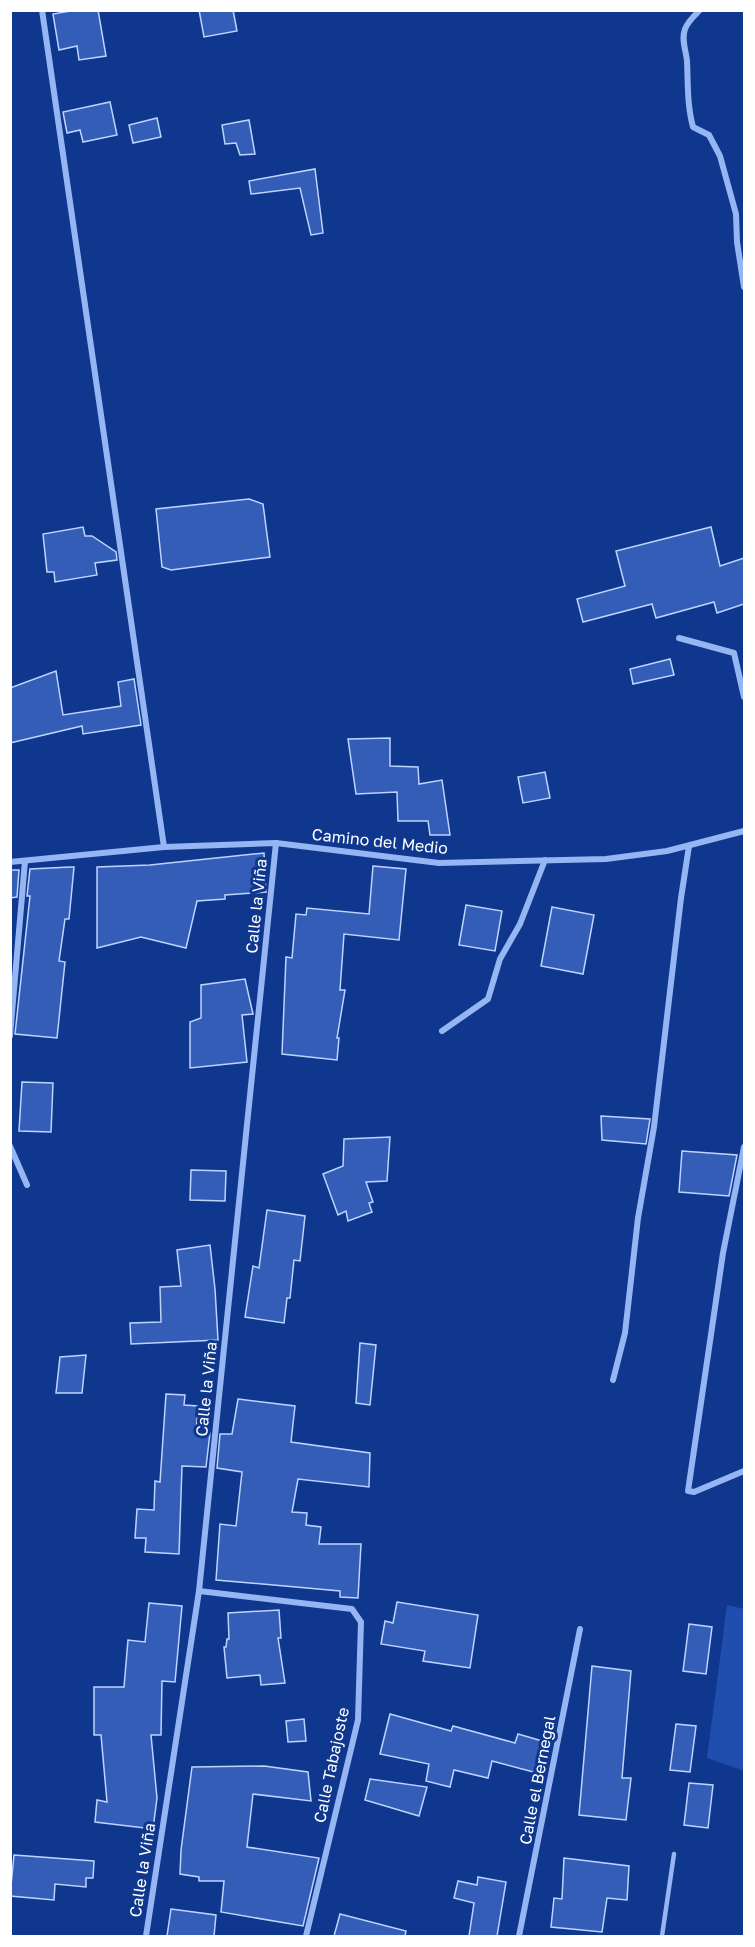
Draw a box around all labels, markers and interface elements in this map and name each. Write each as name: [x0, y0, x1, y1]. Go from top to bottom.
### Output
street label: Camino del Medio: [311, 824, 449, 858]
street label: Calle la Viña: [241, 858, 271, 954]
street label: Calle la Viña: [191, 1341, 221, 1437]
street label: Calle Tabajoste: [309, 1705, 353, 1825]
street label: Calle el Bernegal: [515, 1714, 559, 1846]
street label: Calle la Viña: [125, 1821, 159, 1919]

